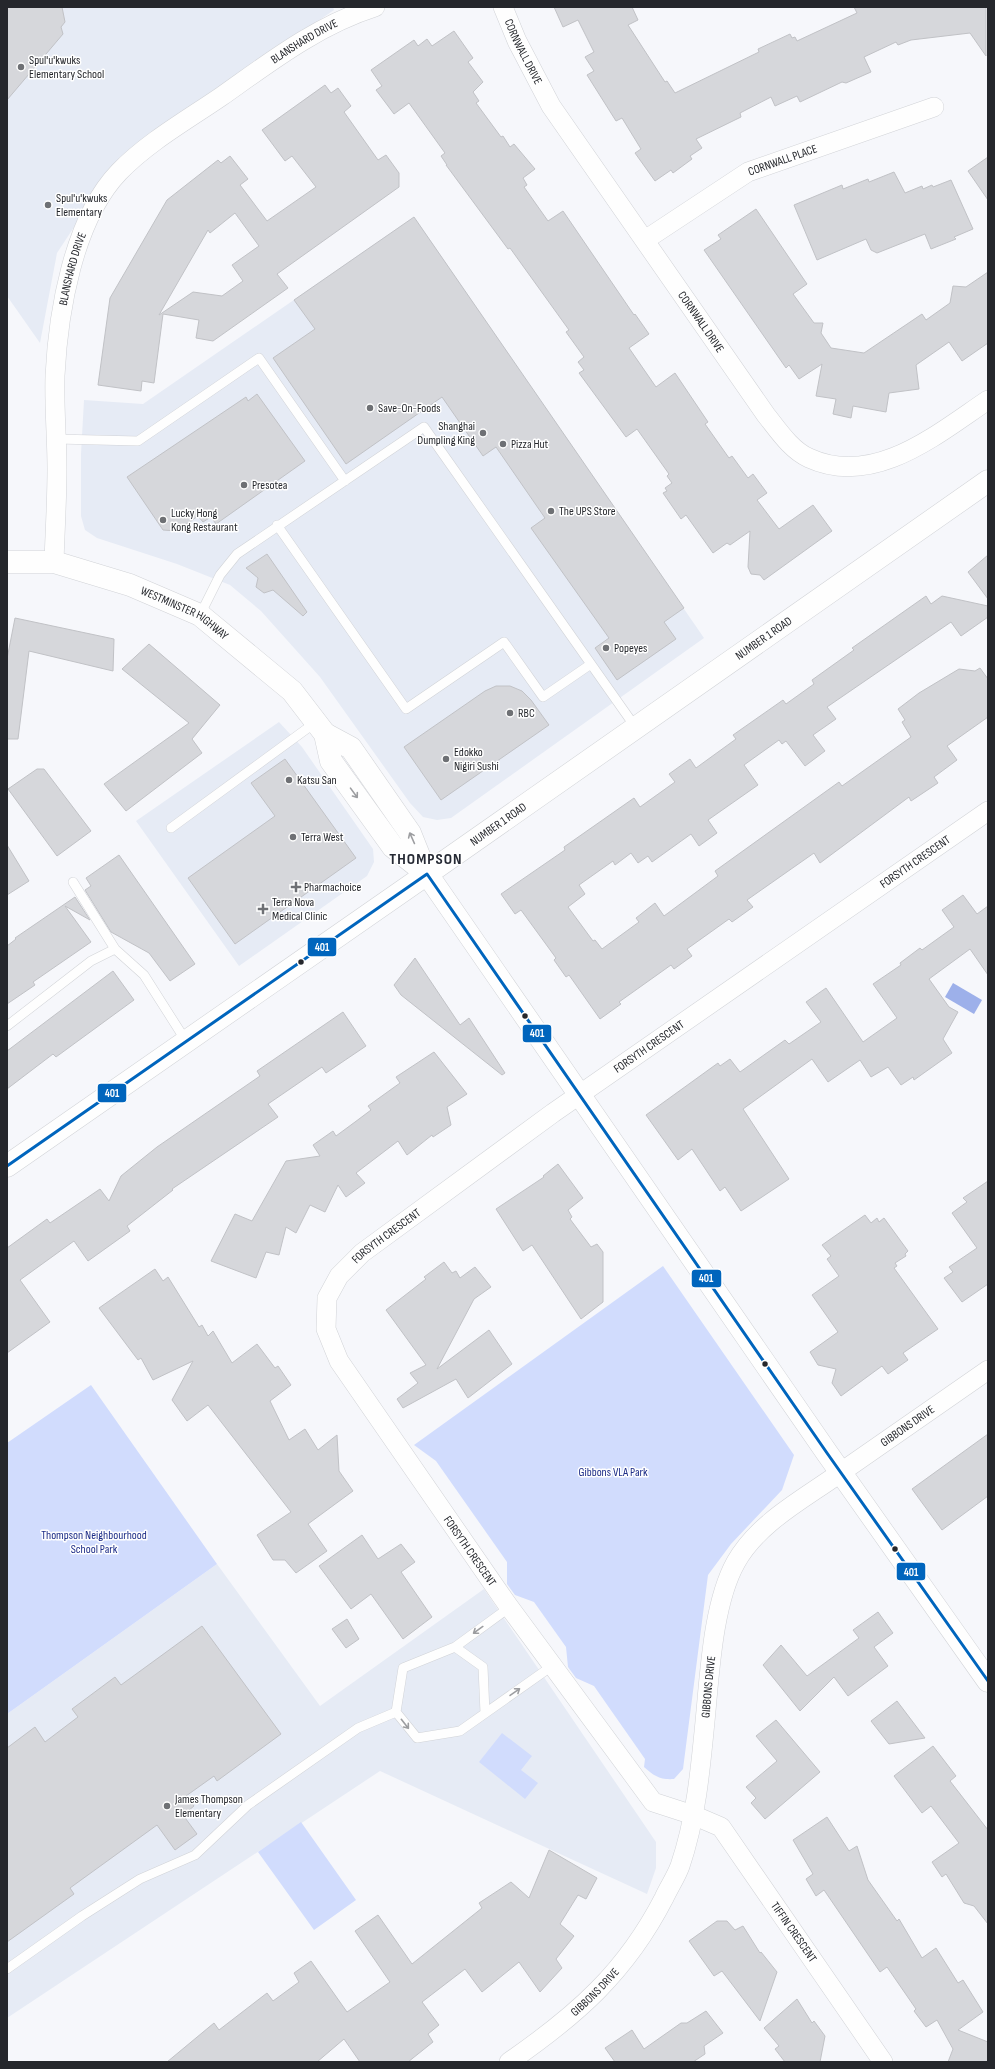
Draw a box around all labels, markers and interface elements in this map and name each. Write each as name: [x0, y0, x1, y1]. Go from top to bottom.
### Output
street label: BLANSHARD DRIVE: [268, 16, 340, 67]
street label: CORNWALL DRIVE: [501, 17, 545, 87]
place label: Spul'u'kwuks Elementary School: [29, 53, 104, 82]
marker: Spul'u'kwuks Elementary School: [16, 62, 26, 72]
street label: CORNWALL PLACE: [746, 141, 819, 179]
place label: Spul'u'kwuks Elementary: [56, 191, 107, 220]
marker: Spul'u'kwuks Elementary: [43, 200, 53, 210]
street label: BLANSHARD DRIVE: [56, 230, 90, 307]
street label: CORNWALL DRIVE: [674, 289, 727, 356]
place label: Save-On-Foods: [378, 401, 441, 416]
marker: Save-On-Foods: [365, 403, 375, 413]
place label: Shanghai Dumpling King: [417, 419, 475, 448]
marker: Shanghai Dumpling King: [478, 428, 488, 438]
place label: Pizza Hut: [511, 437, 549, 452]
marker: Pizza Hut: [498, 439, 508, 449]
place label: Presotea: [252, 478, 288, 493]
marker: Presotea: [239, 480, 249, 490]
place label: The UPS Store: [559, 504, 616, 519]
place label: Lucky Hong Kong Restaurant: [171, 506, 238, 535]
marker: The UPS Store: [546, 506, 556, 516]
marker: Lucky Hong Kong Restaurant: [158, 515, 168, 525]
street label: WESTMINSTER HIGHWAY: [138, 583, 231, 643]
street label: NUMBER 1 ROAD: [733, 614, 795, 664]
place label: Popeyes: [614, 641, 647, 656]
marker: Popeyes: [601, 643, 611, 653]
place label: RBC: [518, 706, 535, 721]
marker: RBC: [505, 708, 515, 718]
place label: Edokko Nigiri Sushi: [454, 745, 499, 774]
marker: Edokko Nigiri Sushi: [441, 754, 451, 764]
place label: Katsu San: [297, 773, 337, 788]
marker: Katsu San: [284, 775, 294, 785]
one-way arrow: [350, 788, 358, 799]
street label: NUMBER 1 ROAD: [467, 800, 530, 849]
place label: Terra West: [301, 830, 344, 845]
marker: Terra West: [288, 832, 298, 842]
one-way arrow: [407, 832, 415, 844]
street label: FORSYTH CRESCENT: [877, 832, 953, 892]
district label: THOMPSON: [389, 850, 463, 869]
place label: Pharmachoice: [304, 880, 361, 895]
marker: Pharmachoice: [291, 882, 301, 892]
place label: Terra Nova Medical Clinic: [272, 895, 327, 924]
marker: Terra Nova Medical Clinic: [257, 903, 269, 915]
line badge: 401: [307, 937, 337, 957]
text: 401: [315, 941, 330, 954]
unlabelled marker: [296, 957, 306, 967]
unlabelled marker: [520, 1011, 530, 1021]
street label: FORSYTH CRESCENT: [611, 1017, 687, 1077]
line badge: 401: [522, 1024, 552, 1043]
text: 401: [530, 1027, 545, 1040]
line badge: 401: [97, 1083, 127, 1103]
text: 401: [105, 1087, 120, 1100]
street label: FORSYTH CRESCENT: [349, 1206, 424, 1267]
line badge: 401: [691, 1269, 722, 1288]
text: 401: [699, 1272, 714, 1285]
unlabelled marker: [760, 1359, 770, 1369]
street label: GIBBONS DRIVE: [878, 1402, 938, 1450]
park label: Gibbons VLA Park: [578, 1465, 648, 1480]
street label: FORSYTH CRESCENT: [440, 1513, 499, 1589]
park label: Thompson Neighbourhood School Park: [41, 1528, 147, 1557]
unlabelled marker: [890, 1544, 900, 1554]
line badge: 401: [896, 1562, 926, 1581]
text: 401: [904, 1566, 919, 1579]
one-way arrow: [473, 1626, 484, 1634]
street label: GIBBONS DRIVE: [698, 1655, 719, 1719]
one-way arrow: [509, 1688, 520, 1696]
one-way arrow: [401, 1718, 409, 1729]
place label: James Thompson Elementary: [174, 1792, 243, 1821]
marker: James Thompson Elementary: [162, 1801, 172, 1811]
street label: TIFFIN CRESCENT: [767, 1899, 820, 1966]
street label: GIBBONS DRIVE: [568, 1965, 623, 2020]

